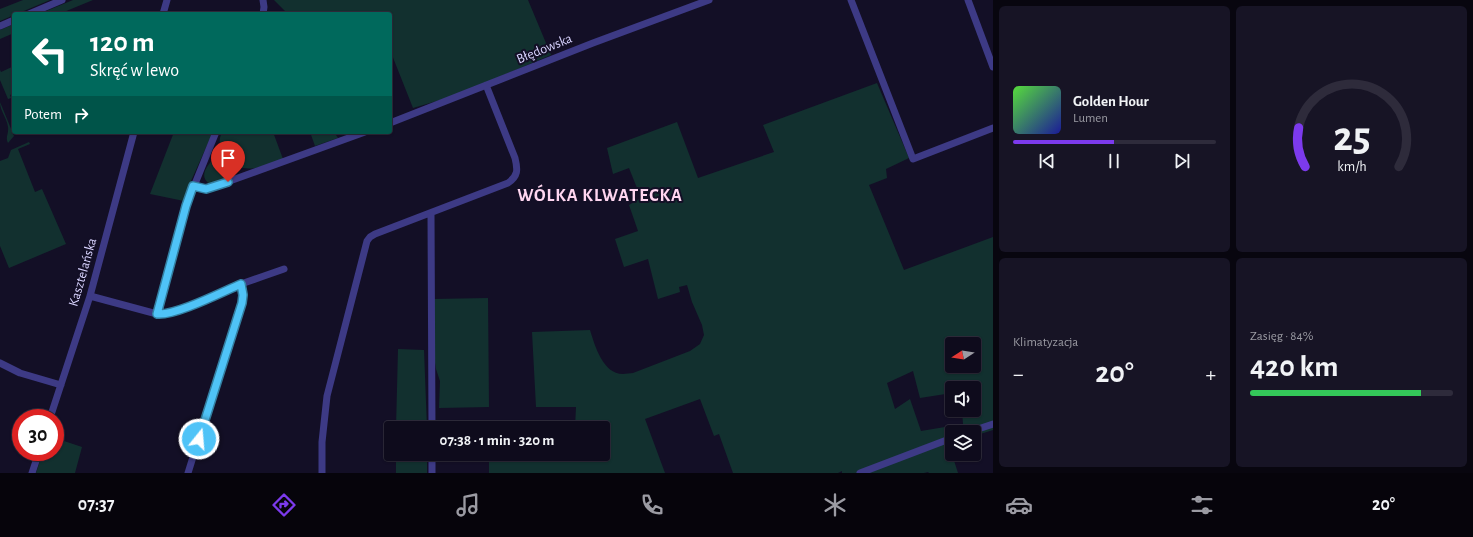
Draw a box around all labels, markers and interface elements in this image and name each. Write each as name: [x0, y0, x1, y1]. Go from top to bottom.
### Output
icon: left: [24, 28, 76, 80]
text: 120 m: [90, 29, 155, 57]
street label: Błędowska: [515, 31, 575, 66]
text: Skręć w lewo: [90, 62, 179, 80]
text: Golden Hour: [1073, 94, 1149, 109]
icon: right: [70, 104, 92, 126]
text: Potem: [24, 107, 62, 122]
text: Lumen: [1073, 112, 1108, 125]
text: 25: [1333, 117, 1370, 158]
pin: [211, 141, 245, 182]
icon: arrive: [217, 147, 239, 169]
icon: previous: [1036, 150, 1058, 172]
icon: pause: [1103, 150, 1125, 172]
icon: next: [1171, 150, 1193, 172]
text: km/h: [1337, 160, 1366, 174]
district label: WÓLKA KLWATECKA: [517, 184, 683, 205]
street label: Kasztelańska: [67, 236, 100, 308]
text: Zasięg · 84%: [1250, 330, 1313, 343]
text: Klimatyzacja: [1013, 336, 1078, 349]
north arrow: [945, 337, 981, 373]
map controls: [945, 337, 981, 461]
text: 420 km: [1250, 352, 1338, 382]
text: 20°: [1095, 358, 1134, 388]
text: −: [1013, 363, 1024, 385]
text: +: [1205, 363, 1216, 385]
button: sound: [945, 381, 981, 417]
speed limit sign: 30: [12, 409, 64, 461]
position arrow: [178, 418, 220, 460]
button: layers: [945, 425, 981, 461]
text: 07:38 · 1 min · 320 m: [440, 433, 554, 448]
icon: directions: [270, 491, 298, 519]
icon: music: [454, 491, 482, 519]
icon: phone: [638, 491, 666, 519]
icon: climate: [821, 491, 849, 519]
icon: car: [1005, 491, 1033, 519]
icon: filters: [1188, 491, 1216, 519]
text: 07:37: [78, 496, 115, 514]
text: 20°: [1372, 496, 1395, 514]

